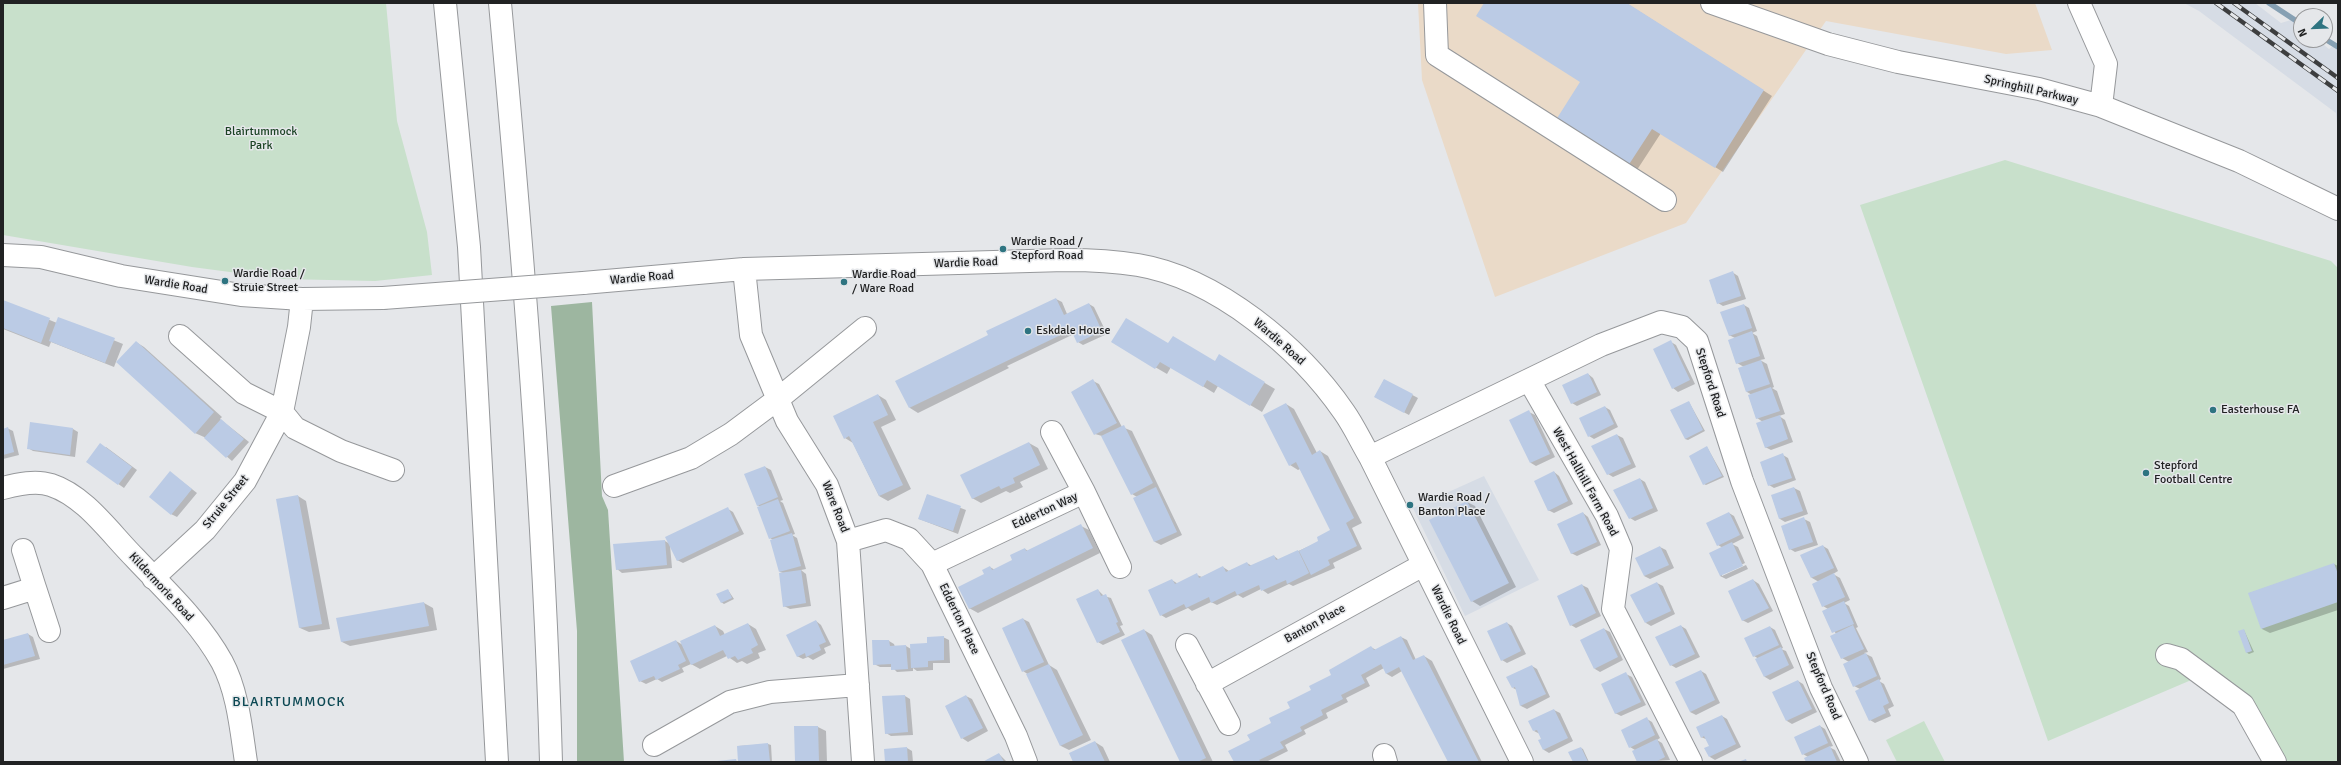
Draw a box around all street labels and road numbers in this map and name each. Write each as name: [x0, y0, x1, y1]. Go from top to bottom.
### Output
street label: Springhill Parkway: [1982, 72, 2080, 108]
street label: Wardie Road: [934, 255, 998, 271]
street label: Wardie Road: [609, 268, 675, 288]
street label: Wardie Road: [143, 273, 209, 297]
street label: Wardie Road: [1250, 316, 1308, 368]
street label: Stepford Road: [1692, 346, 1728, 420]
street label: West Hallhill Farm Road: [1549, 425, 1621, 539]
street label: Struie Street: [200, 472, 252, 532]
street label: Ware Road: [818, 479, 852, 535]
street label: Edderton Way: [1010, 489, 1080, 533]
street label: Kildermorie Road: [126, 550, 196, 624]
street label: Edderton Place: [936, 581, 982, 657]
street label: Wardie Road: [1427, 583, 1469, 647]
street label: Banton Place: [1282, 601, 1348, 647]
street label: Stepford Road: [1802, 650, 1844, 722]

